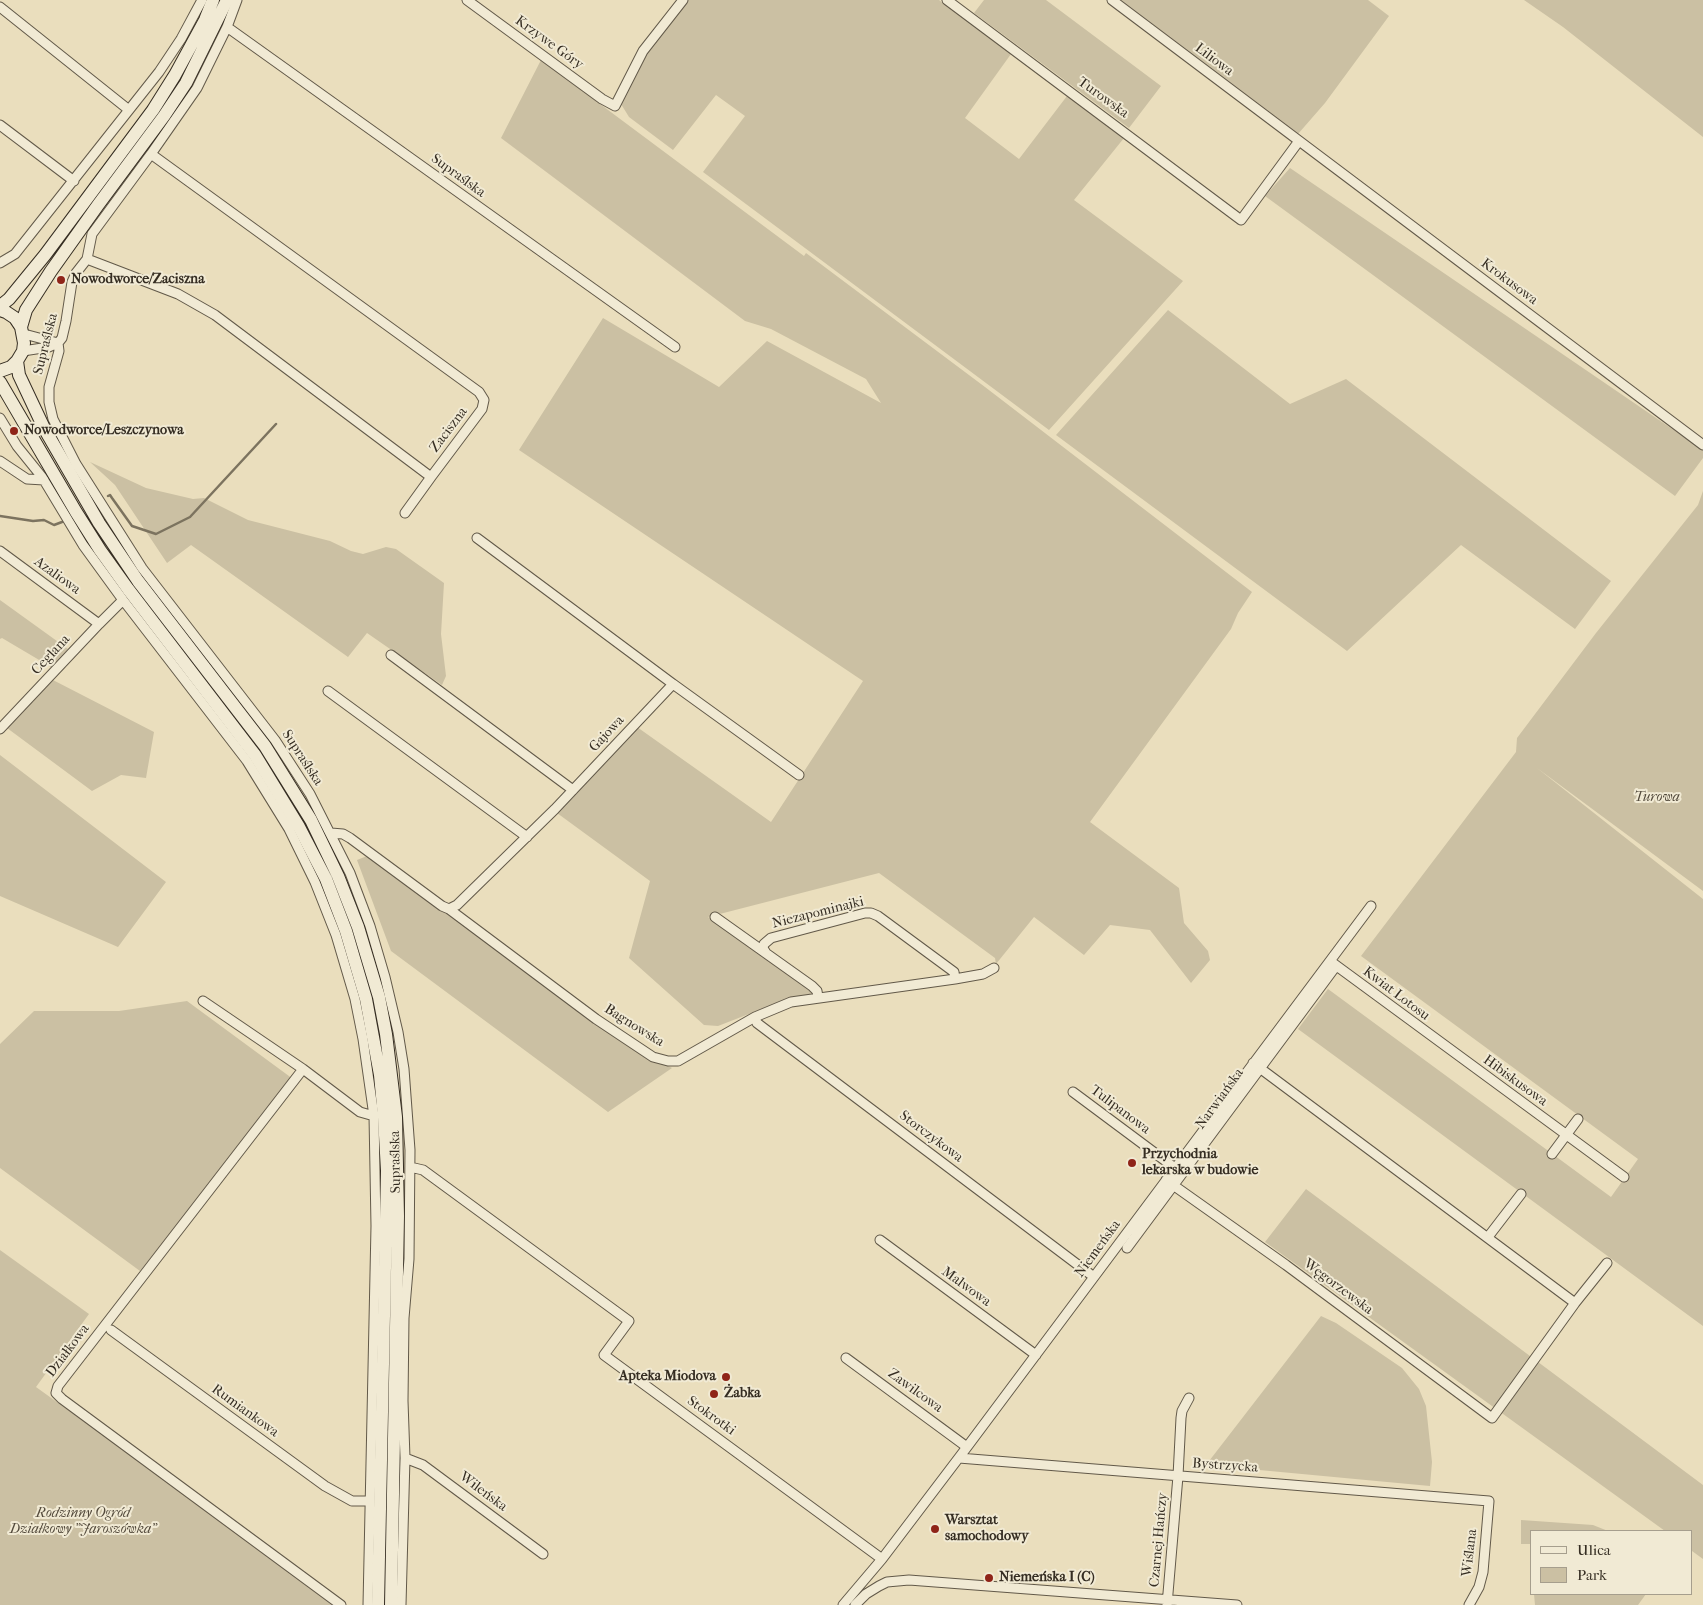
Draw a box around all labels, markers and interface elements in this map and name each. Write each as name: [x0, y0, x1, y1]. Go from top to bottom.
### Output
street label: Krzywe Góry: [512, 13, 586, 73]
street label: Liliowa: [1191, 40, 1237, 80]
street label: Turowska: [1074, 74, 1132, 122]
street label: Supraślska: [428, 151, 488, 201]
street label: Krokusowa: [1477, 255, 1541, 309]
place label: Nowodworce/Zaciszna: [71, 272, 205, 288]
marker: Nowodworce/Zaciszna: [55, 274, 67, 286]
street label: Supraślska: [30, 311, 62, 377]
street label: Zaciszna: [427, 404, 471, 456]
place label: Nowodworce/Leszczynowa: [24, 423, 184, 439]
marker: Nowodworce/Leszczynowa: [8, 425, 20, 437]
street label: Azaliowa: [31, 554, 83, 598]
street label: Ceglana: [28, 631, 74, 679]
street label: Gajowa: [586, 712, 628, 756]
street label: Supraślska: [278, 727, 326, 789]
park label: Turowa: [1634, 790, 1680, 806]
street label: Niezapominajki: [770, 893, 866, 933]
street label: Kwiat Lotosu: [1359, 963, 1433, 1025]
street label: Bagnowska: [601, 1001, 667, 1051]
street label: Hibiskusowa: [1480, 1052, 1550, 1110]
street label: Narwiańska: [1192, 1065, 1248, 1133]
street label: Tulipanowa: [1087, 1082, 1153, 1138]
street label: Storczykowa: [896, 1108, 966, 1166]
street label: Supraślska: [387, 1130, 405, 1194]
place label: Przychodnia lekarska w budowie: [1142, 1147, 1258, 1180]
marker: Przychodnia lekarska w budowie: [1126, 1157, 1138, 1169]
street label: Niemeńska: [1072, 1217, 1124, 1281]
street label: Węgorzewska: [1300, 1256, 1376, 1318]
street label: Malwowa: [938, 1264, 994, 1310]
street label: Działkowa: [43, 1321, 93, 1381]
street label: Zawilcowa: [884, 1365, 946, 1417]
place label: Apteka Miodova: [619, 1369, 716, 1385]
marker: Apteka Miodova: [720, 1371, 732, 1383]
street label: Rumiankowa: [208, 1381, 282, 1441]
place label: Żabka: [724, 1386, 761, 1402]
marker: Żabka: [708, 1388, 720, 1400]
street label: Stokrotki: [684, 1393, 738, 1439]
street label: Bystrzycka: [1192, 1455, 1258, 1477]
street label: Wileńska: [456, 1469, 510, 1515]
street label: Czarnej Hańczy: [1146, 1492, 1172, 1588]
park label: Rodzinny Ogród Działkowy "Jaroszówka": [10, 1506, 156, 1538]
place label: Warsztat samochodowy: [945, 1513, 1029, 1545]
marker: Warsztat samochodowy: [929, 1523, 941, 1535]
street label: Wiślana: [1459, 1528, 1481, 1578]
legend: [1530, 1530, 1693, 1595]
text: Ulica: [1577, 1541, 1611, 1559]
text: Park: [1577, 1566, 1607, 1584]
place label: Niemeńska I (C): [999, 1570, 1095, 1586]
marker: Niemeńska I (C): [983, 1572, 995, 1584]

